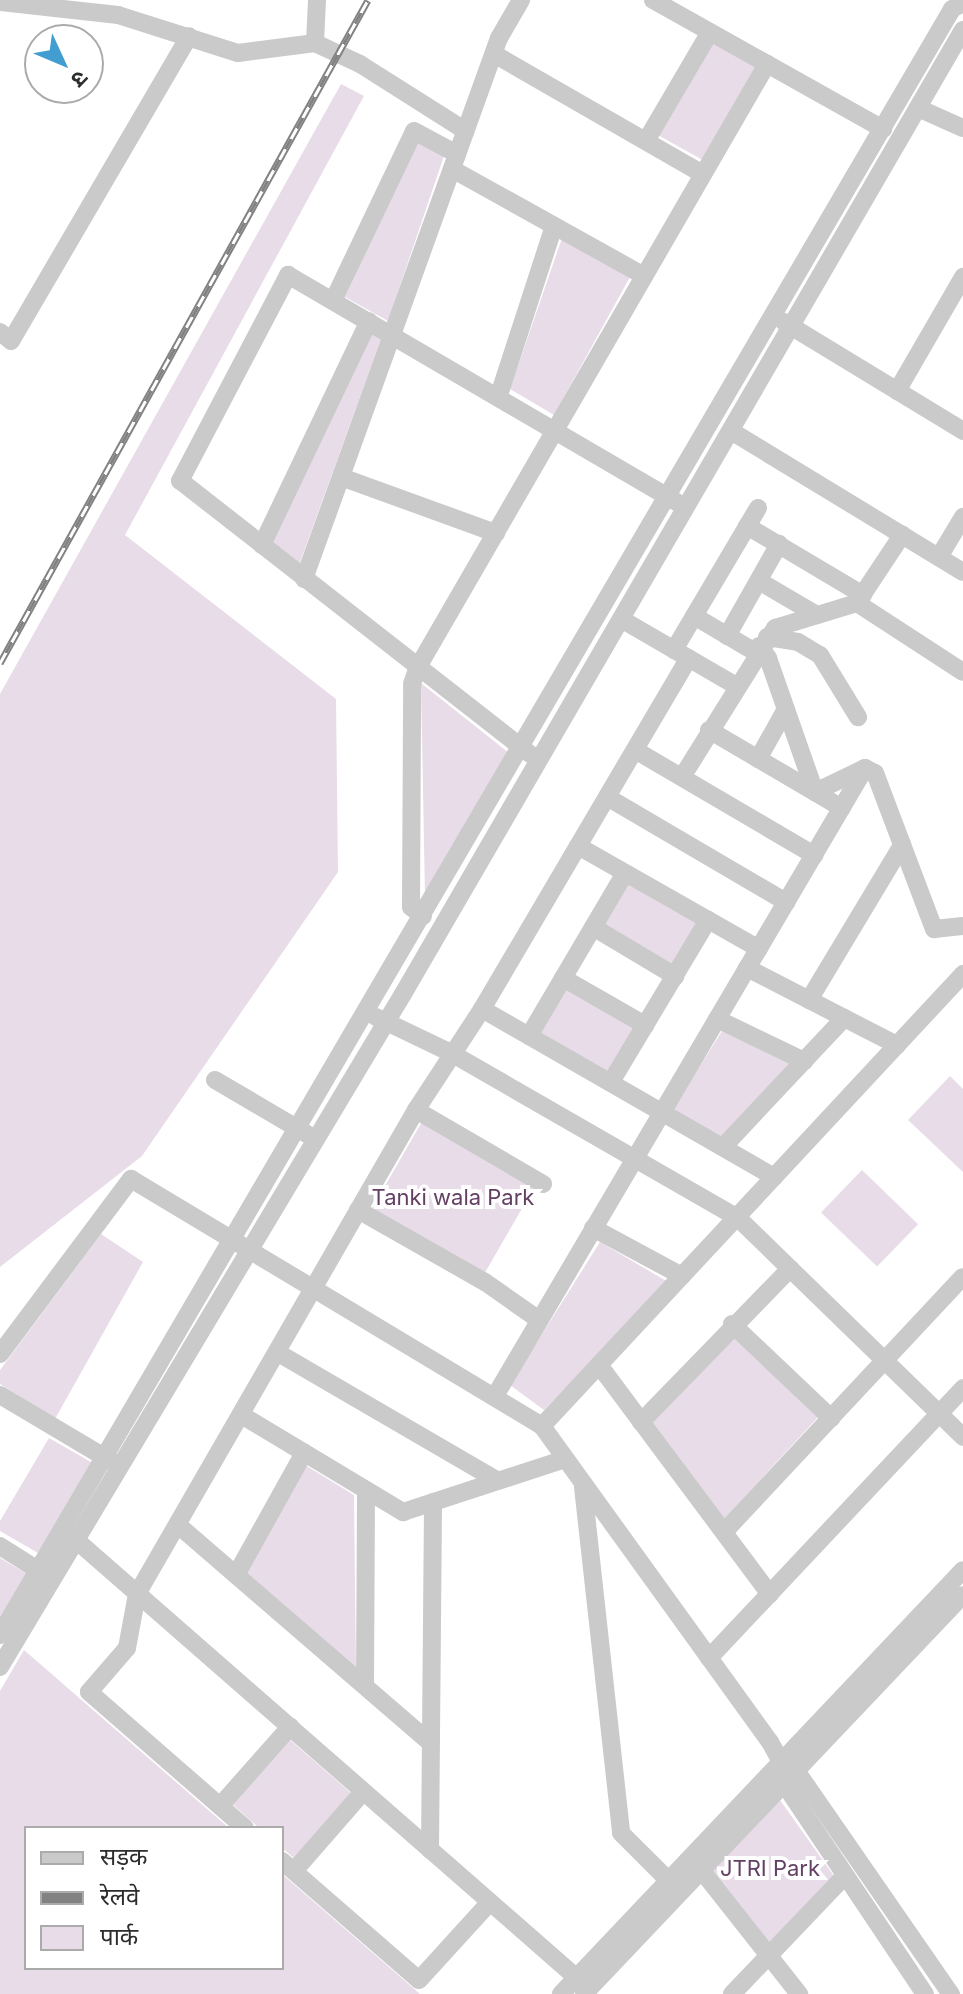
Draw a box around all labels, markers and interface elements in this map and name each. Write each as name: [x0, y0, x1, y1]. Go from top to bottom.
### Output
north arrow: [24, 24, 104, 104]
text: उ: [66, 66, 94, 93]
park label: Tanki wala Park: [372, 1185, 534, 1211]
legend: [24, 1826, 284, 1970]
text: सड़क: [100, 1842, 148, 1871]
park label: JTRI Park: [720, 1856, 820, 1882]
text: रेलवे: [100, 1882, 139, 1911]
text: पार्क: [100, 1922, 138, 1951]

